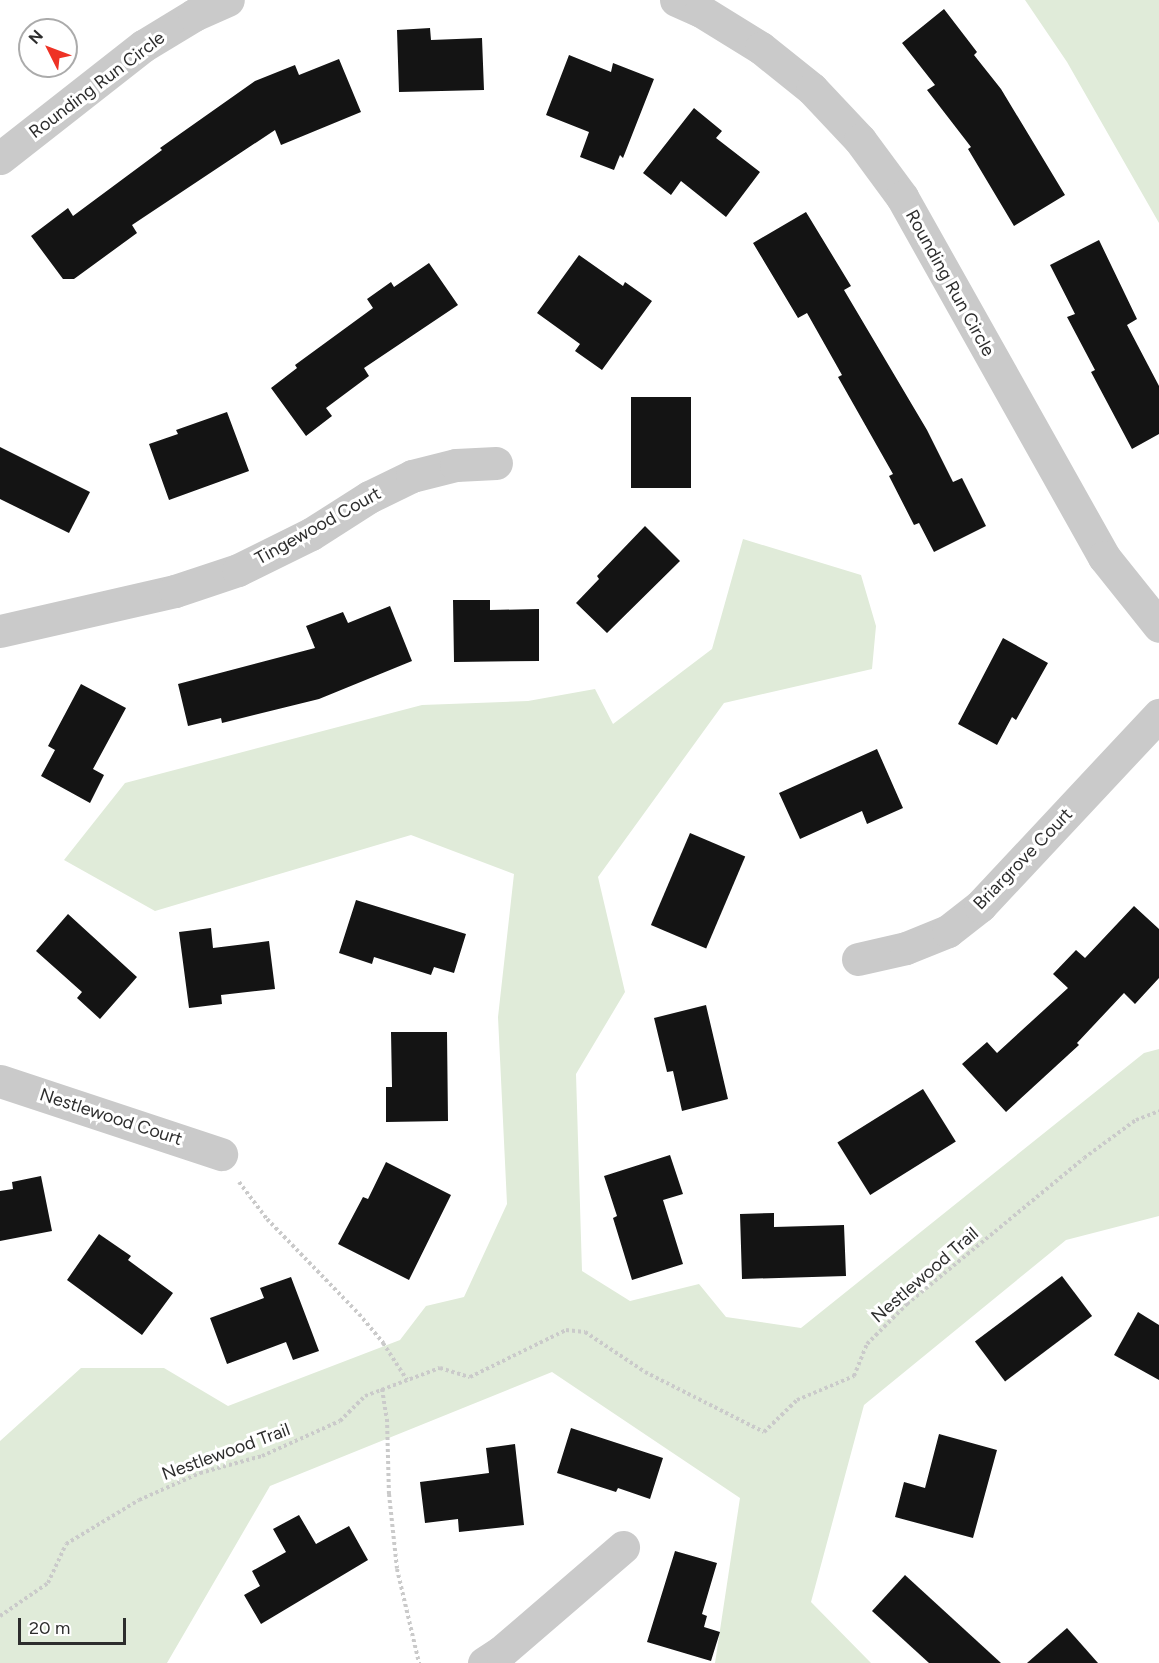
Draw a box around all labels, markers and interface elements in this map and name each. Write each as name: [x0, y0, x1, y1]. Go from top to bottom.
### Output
north arrow: [18, 18, 78, 78]
text: N: [25, 26, 47, 48]
street label: Rounding Run Circle: [25, 27, 169, 143]
street label: Rounding Run Circle: [901, 206, 999, 360]
street label: Tingewood Court: [251, 483, 385, 569]
street label: Briargrove Court: [969, 804, 1077, 914]
street label: Nestlewood Court: [37, 1084, 185, 1150]
street label: Nestlewood Trail: [867, 1223, 983, 1327]
street label: Nestlewood Trail: [159, 1419, 293, 1485]
scale bar: [21, 1606, 129, 1644]
text: 20 m: [29, 1617, 70, 1639]

